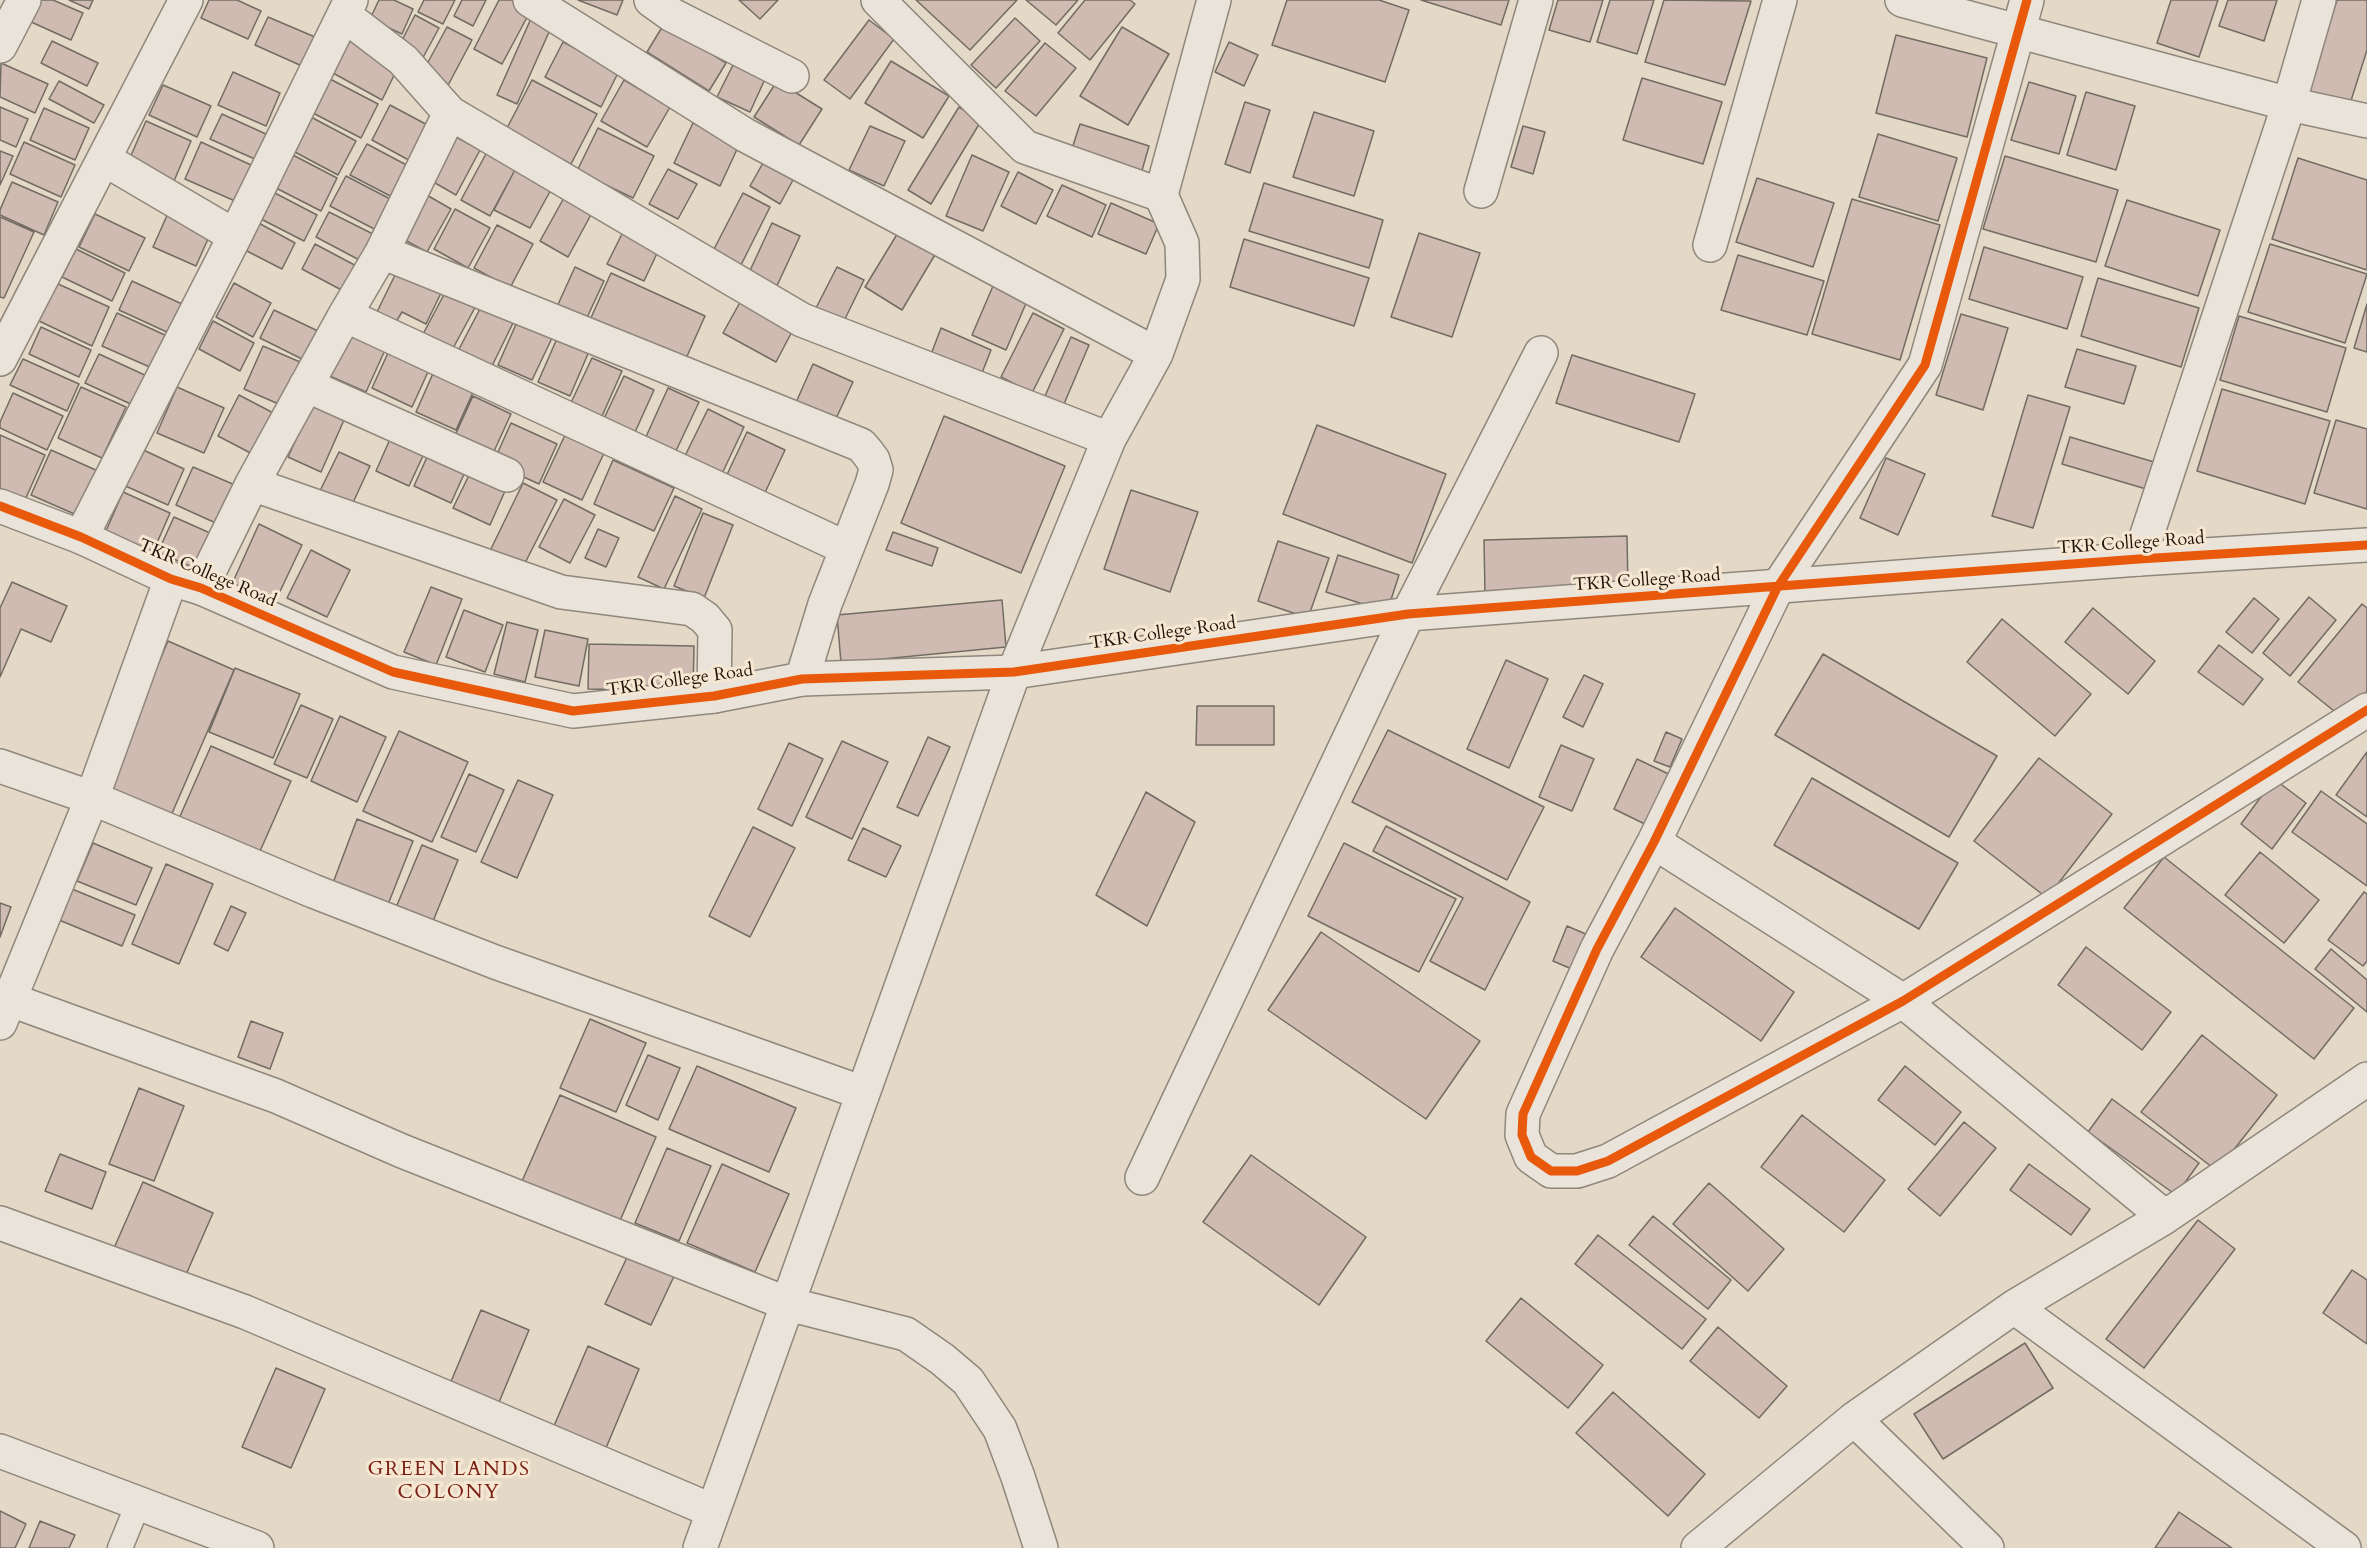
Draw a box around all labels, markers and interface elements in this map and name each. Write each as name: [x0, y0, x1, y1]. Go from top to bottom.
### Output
street label: TKR College Road: [2057, 528, 2205, 560]
street label: TKR College Road: [135, 535, 279, 613]
street label: TKR College Road: [1573, 565, 1721, 597]
street label: TKR College Road: [1089, 613, 1237, 655]
street label: TKR College Road: [606, 660, 754, 702]
district label: GREEN LANDS COLONY: [368, 1458, 530, 1505]

